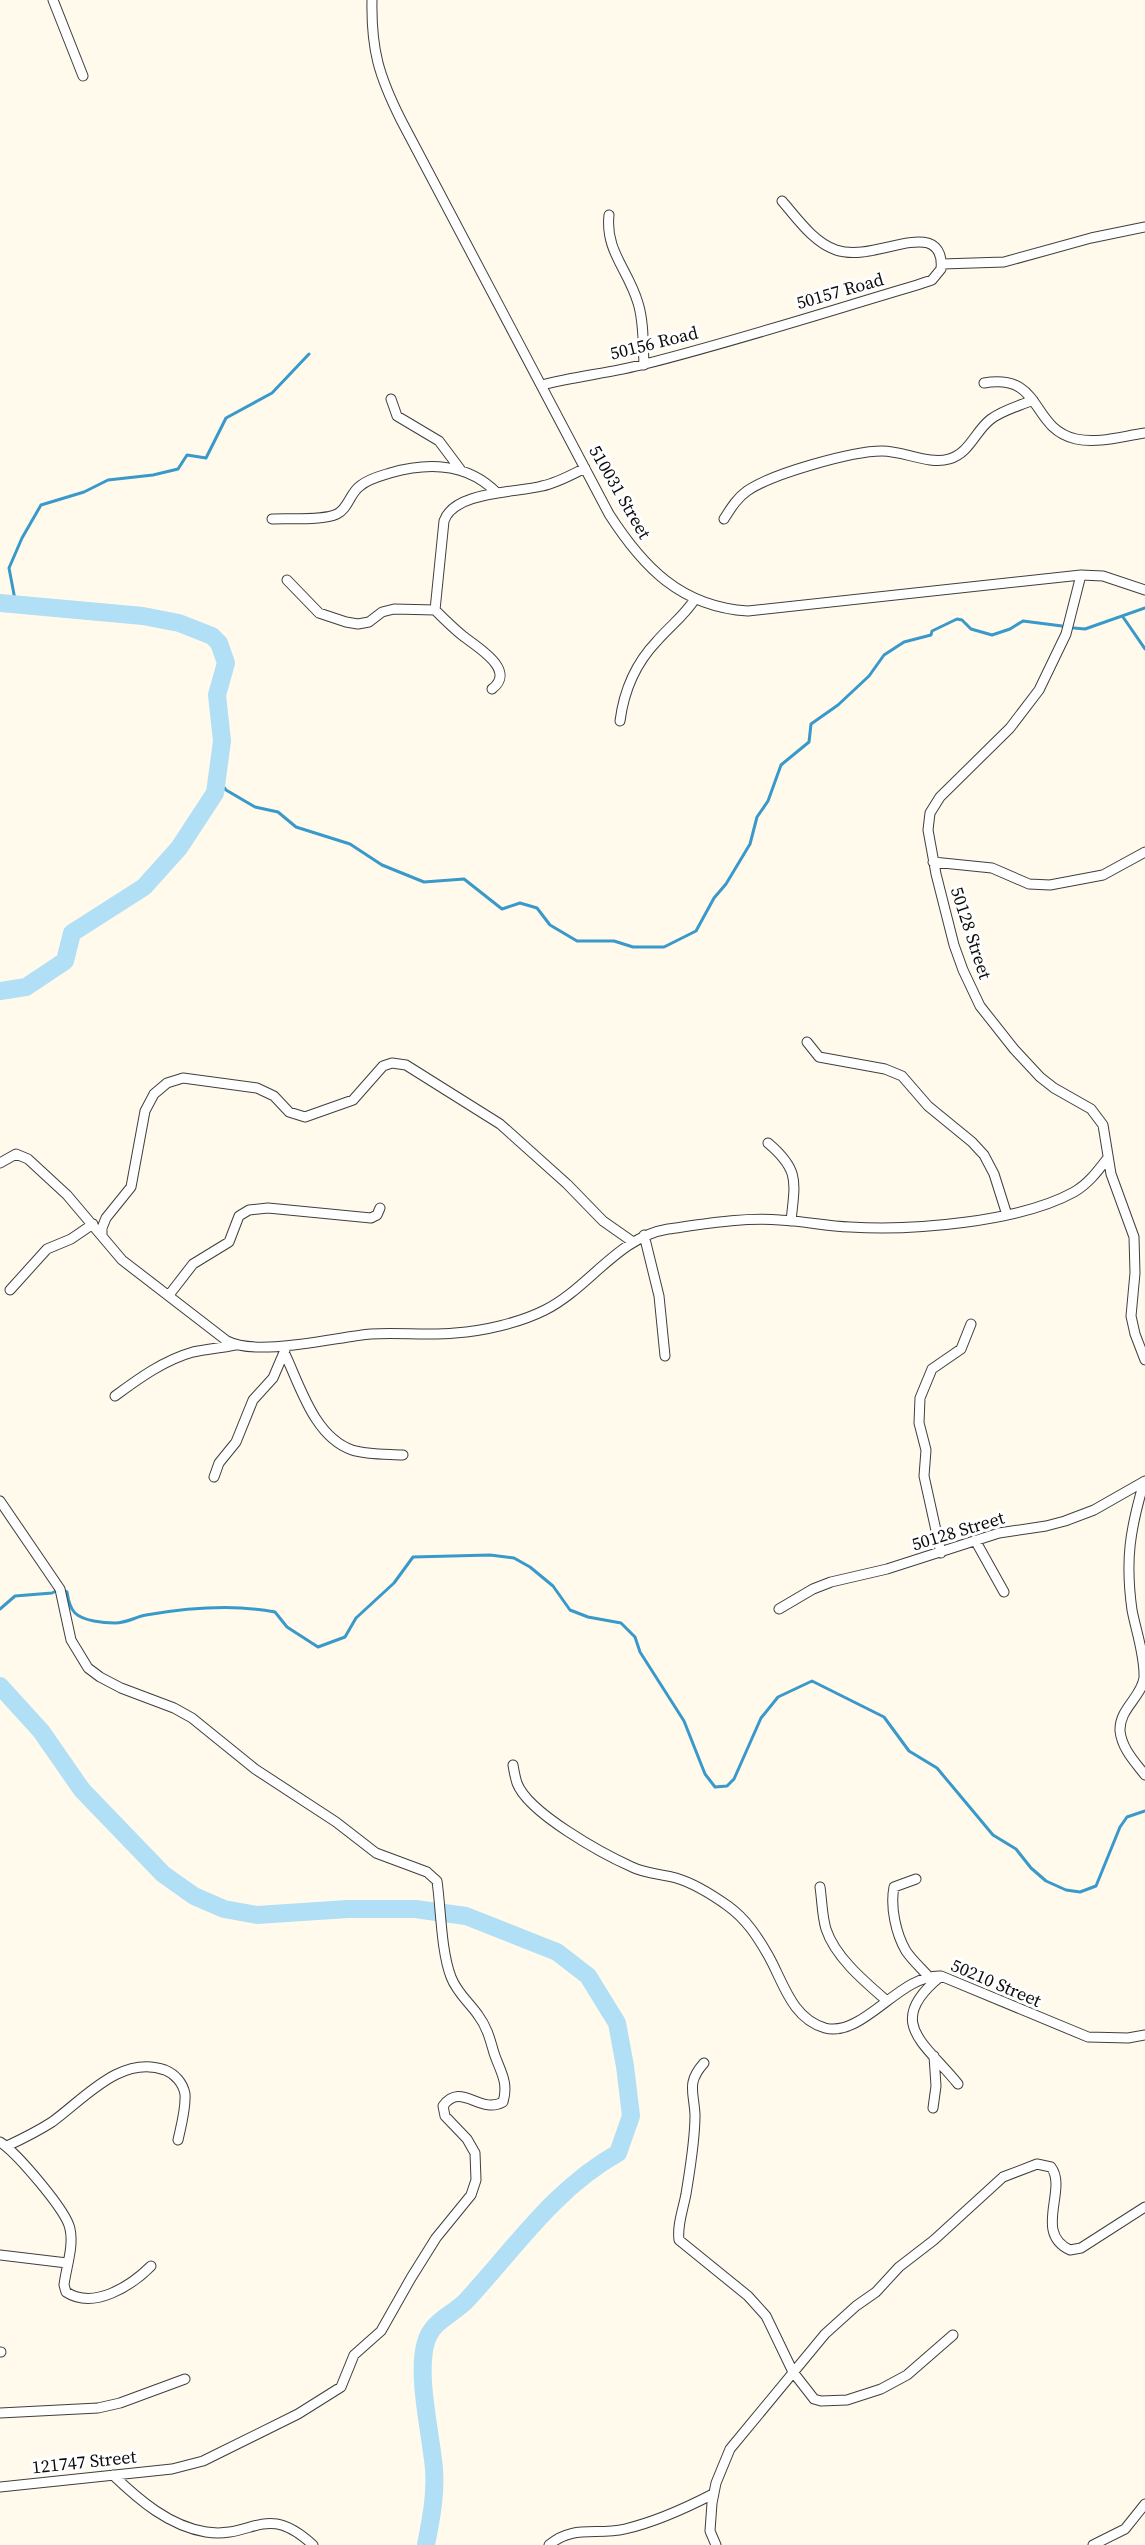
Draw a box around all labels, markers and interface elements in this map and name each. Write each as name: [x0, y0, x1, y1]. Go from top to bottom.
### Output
street label: 50157 Road: [793, 266, 887, 315]
street label: 50156 Road: [607, 320, 701, 366]
street label: 510031 Street: [583, 440, 658, 543]
street label: 50128 Street: [945, 883, 998, 982]
street label: 50128 Street: [908, 1505, 1007, 1556]
street label: 50210 Street: [947, 1952, 1045, 2013]
street label: 121747 Street: [31, 2444, 137, 2479]

